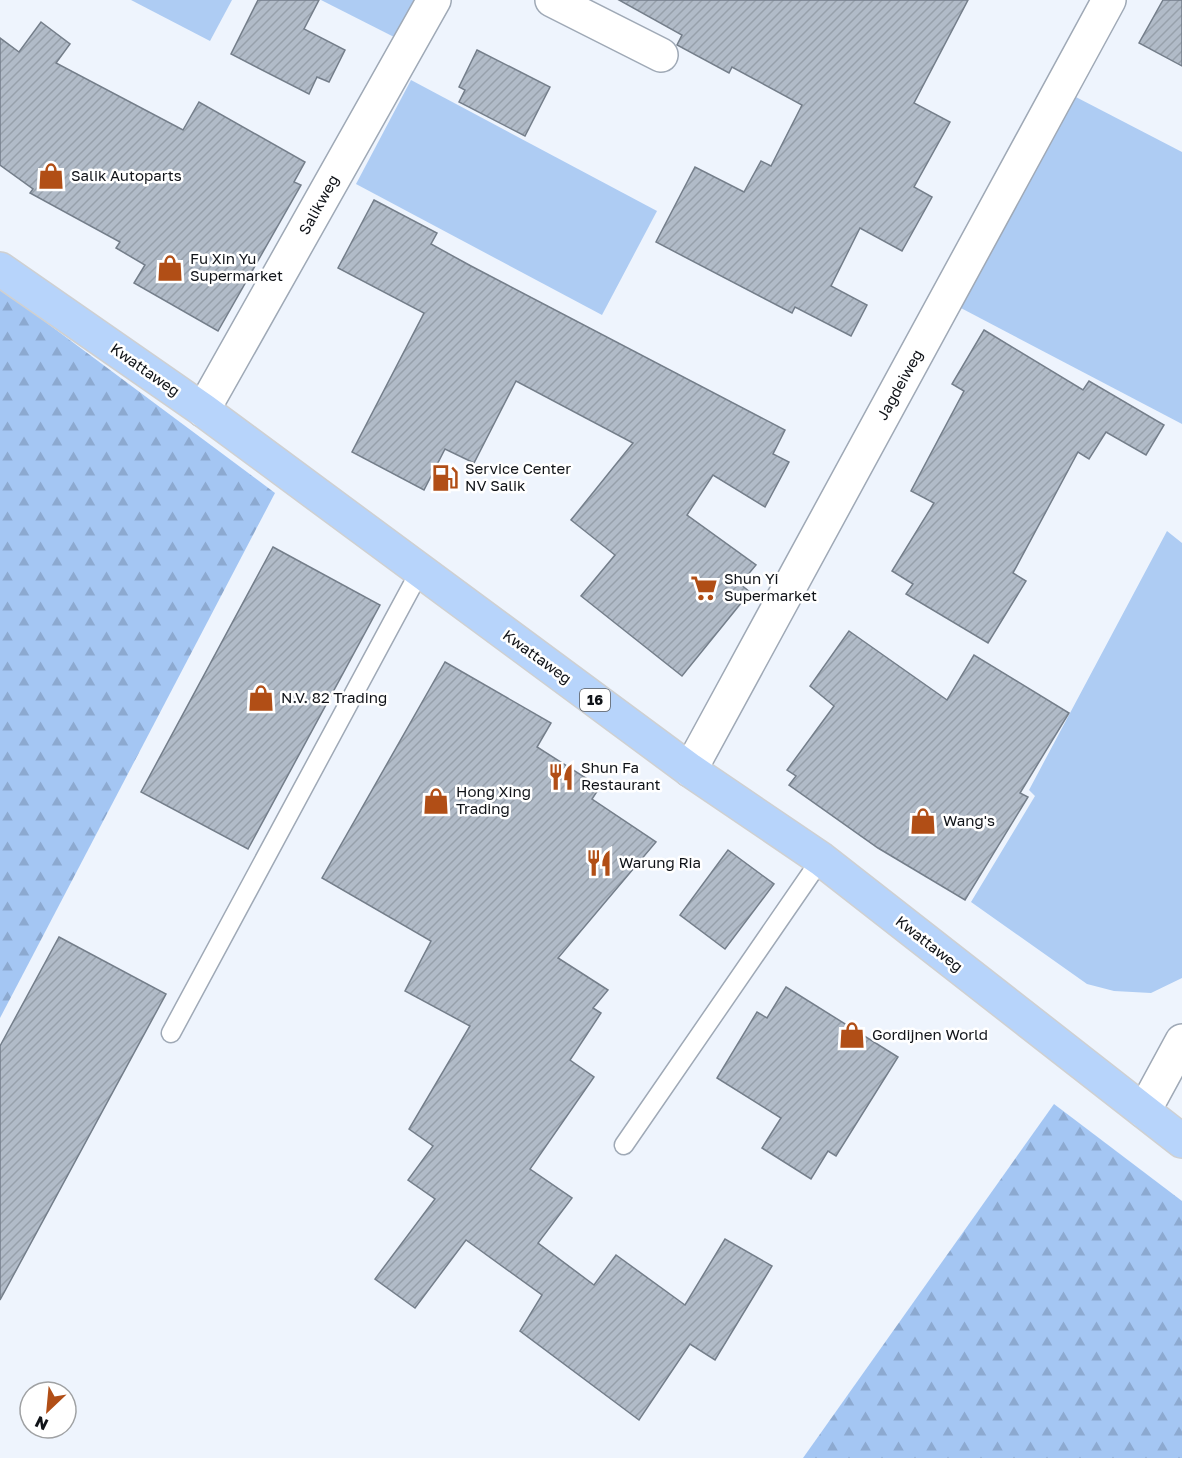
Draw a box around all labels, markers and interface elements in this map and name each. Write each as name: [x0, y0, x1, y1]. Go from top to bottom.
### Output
shop icon: Salik Autoparts: [36, 161, 66, 191]
place label: Salik Autoparts: [71, 166, 182, 184]
street label: Salikweg: [294, 172, 342, 238]
place label: Fu Xin Yu Supermarket: [190, 249, 283, 284]
shop icon: Fu Xin Yu Supermarket: [155, 253, 185, 283]
street label: Kwattaweg: [108, 339, 184, 400]
street label: Jagdeiweg: [872, 346, 926, 423]
place label: Service Center NV Salik: [465, 459, 571, 494]
fuel station icon: Service Center NV Salik: [430, 463, 460, 493]
place label: Shun Yi Supermarket: [724, 569, 817, 604]
supermarket icon: Shun Yi Supermarket: [689, 573, 719, 603]
street label: Kwattaweg: [500, 625, 575, 687]
shop icon: N.V. 82 Trading: [246, 683, 276, 713]
place label: N.V. 82 Trading: [281, 688, 387, 706]
road number: 16: [580, 689, 610, 711]
place label: Shun Fa Restaurant: [581, 758, 661, 793]
restaurant icon: Shun Fa Restaurant: [546, 762, 576, 792]
place label: Hong Xing Trading: [456, 782, 531, 817]
shop icon: Hong Xing Trading: [421, 786, 451, 816]
shop icon: Wang's: [908, 806, 938, 836]
place label: Wang's: [943, 811, 995, 829]
restaurant icon: Warung Ria: [584, 848, 614, 878]
place label: Warung Ria: [619, 853, 701, 871]
street label: Kwattaweg: [892, 911, 967, 975]
shop icon: Gordijnen World: [837, 1020, 867, 1050]
place label: Gordijnen World: [872, 1025, 988, 1043]
north arrow: [18, 1380, 78, 1440]
text: N: [32, 1412, 51, 1435]

